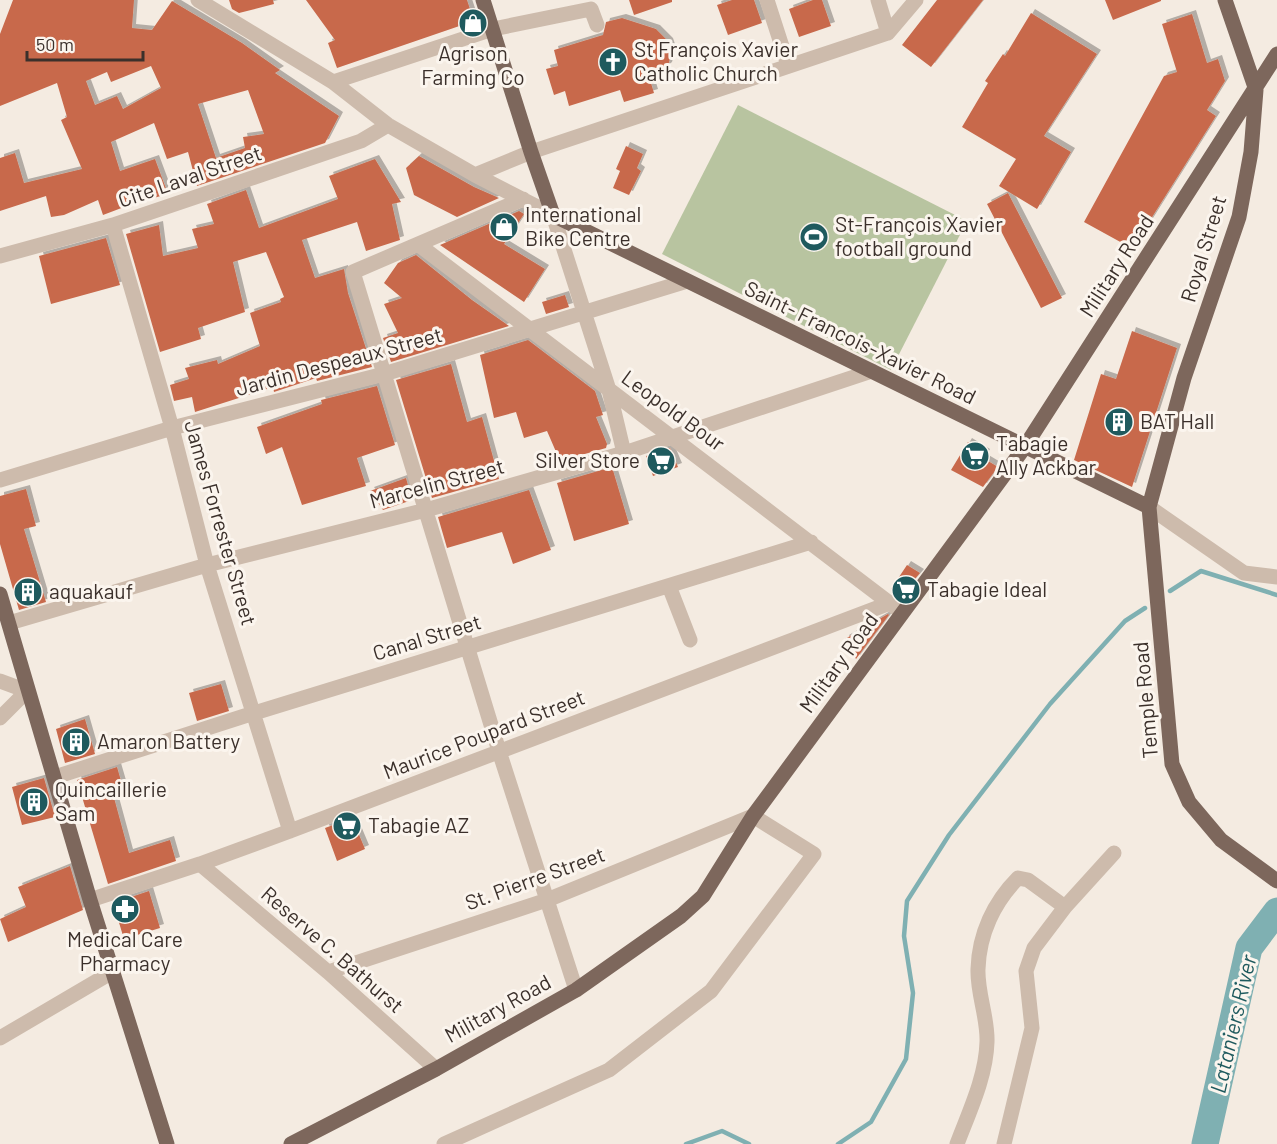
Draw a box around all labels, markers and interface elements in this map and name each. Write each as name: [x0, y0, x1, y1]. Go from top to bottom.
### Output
shop icon: Agrison Farming Co: [457, 7, 489, 39]
scale bar: [27, 24, 142, 62]
text: 50 m: [36, 33, 74, 55]
place label: St François Xavier Catholic Church: [634, 36, 799, 85]
place label: Agrison Farming Co: [421, 40, 525, 89]
church icon: St François Xavier Catholic Church: [597, 46, 629, 78]
street label: Cite Laval Street: [114, 139, 265, 212]
street label: Royal Street: [1174, 192, 1231, 305]
place label: International Bike Centre: [525, 201, 641, 250]
street label: Military Road: [1073, 209, 1158, 321]
shop icon: International Bike Centre: [488, 211, 520, 243]
place label: St-François Xavier football ground: [835, 211, 1003, 260]
sports icon: St-François Xavier football ground: [798, 221, 830, 253]
street label: Saint- Francois-Xavier Road: [741, 275, 980, 409]
street label: Jardin Despeaux Street: [233, 321, 445, 400]
street label: Leopold Bour: [617, 364, 731, 456]
building icon: BAT Hall: [1103, 406, 1135, 438]
place label: BAT Hall: [1140, 408, 1214, 433]
street label: James Forrester Street: [180, 417, 263, 628]
place label: Tabagie Ally Ackbar: [996, 430, 1096, 479]
supermarket icon: Tabagie Ally Ackbar: [959, 440, 991, 472]
supermarket icon: Silver Store: [645, 445, 677, 477]
place label: Silver Store: [535, 447, 640, 472]
street label: Marcelin Street: [367, 453, 507, 513]
supermarket icon: Tabagie Ideal: [890, 574, 922, 606]
building icon: aquakauf: [12, 576, 44, 608]
place label: Tabagie Ideal: [927, 576, 1047, 601]
place label: aquakauf: [49, 578, 133, 603]
street label: Military Road: [793, 607, 882, 717]
street label: Canal Street: [369, 608, 484, 665]
street label: Temple Road: [1127, 641, 1162, 760]
street label: Maurice Poupard Street: [379, 684, 588, 784]
building icon: Amaron Battery: [60, 726, 92, 758]
place label: Amaron Battery: [97, 728, 240, 753]
place label: Quincaillerie Sam: [55, 776, 167, 825]
building icon: Quincaillerie Sam: [18, 786, 50, 818]
supermarket icon: Tabagie AZ: [331, 810, 363, 842]
place label: Tabagie AZ: [368, 812, 469, 837]
street label: St. Pierre Street: [461, 841, 608, 914]
street label: Reserve C. Bathurst: [257, 880, 409, 1017]
pharmacy icon: Medical Care Pharmacy: [109, 893, 141, 925]
place label: Medical Care Pharmacy: [67, 926, 183, 975]
water label: Lataniers River: [1203, 951, 1261, 1095]
street label: Military Road: [440, 968, 555, 1047]

